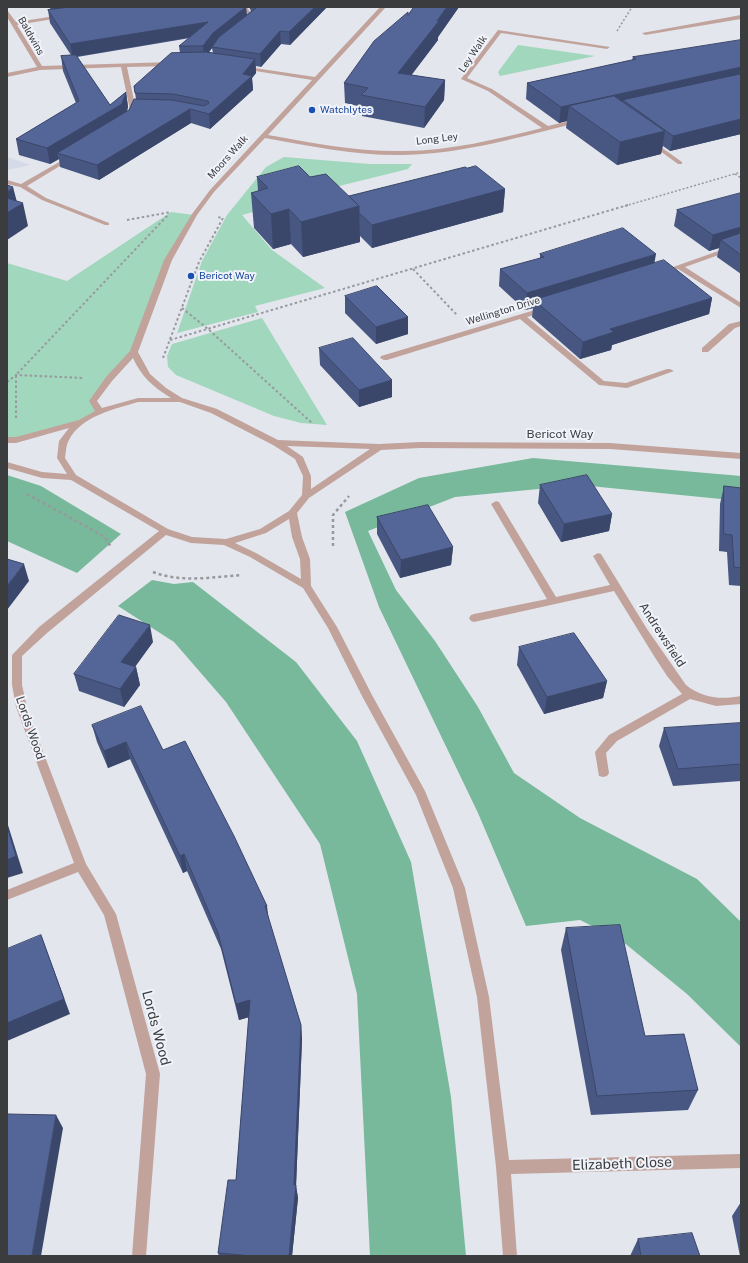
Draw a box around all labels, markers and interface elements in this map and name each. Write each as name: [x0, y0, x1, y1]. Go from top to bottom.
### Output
street label: Baldwins: [15, 15, 47, 57]
street label: Ley Walk: [456, 33, 490, 75]
place label: Watchlytes: [320, 104, 372, 116]
marker: Watchlytes: [307, 105, 317, 115]
street label: Long Ley: [415, 130, 459, 148]
street label: Moors Walk: [205, 133, 251, 181]
place label: Bericot Way: [199, 270, 255, 282]
marker: Bericot Way: [186, 271, 196, 281]
street label: Wellington Drive: [465, 294, 541, 328]
street label: Bericot Way: [527, 427, 593, 441]
street label: Andrewsfield: [636, 600, 688, 670]
street label: Lords Wood: [12, 695, 48, 761]
street label: Lords Wood: [138, 989, 174, 1067]
street label: Elizabeth Close: [572, 1154, 672, 1174]

